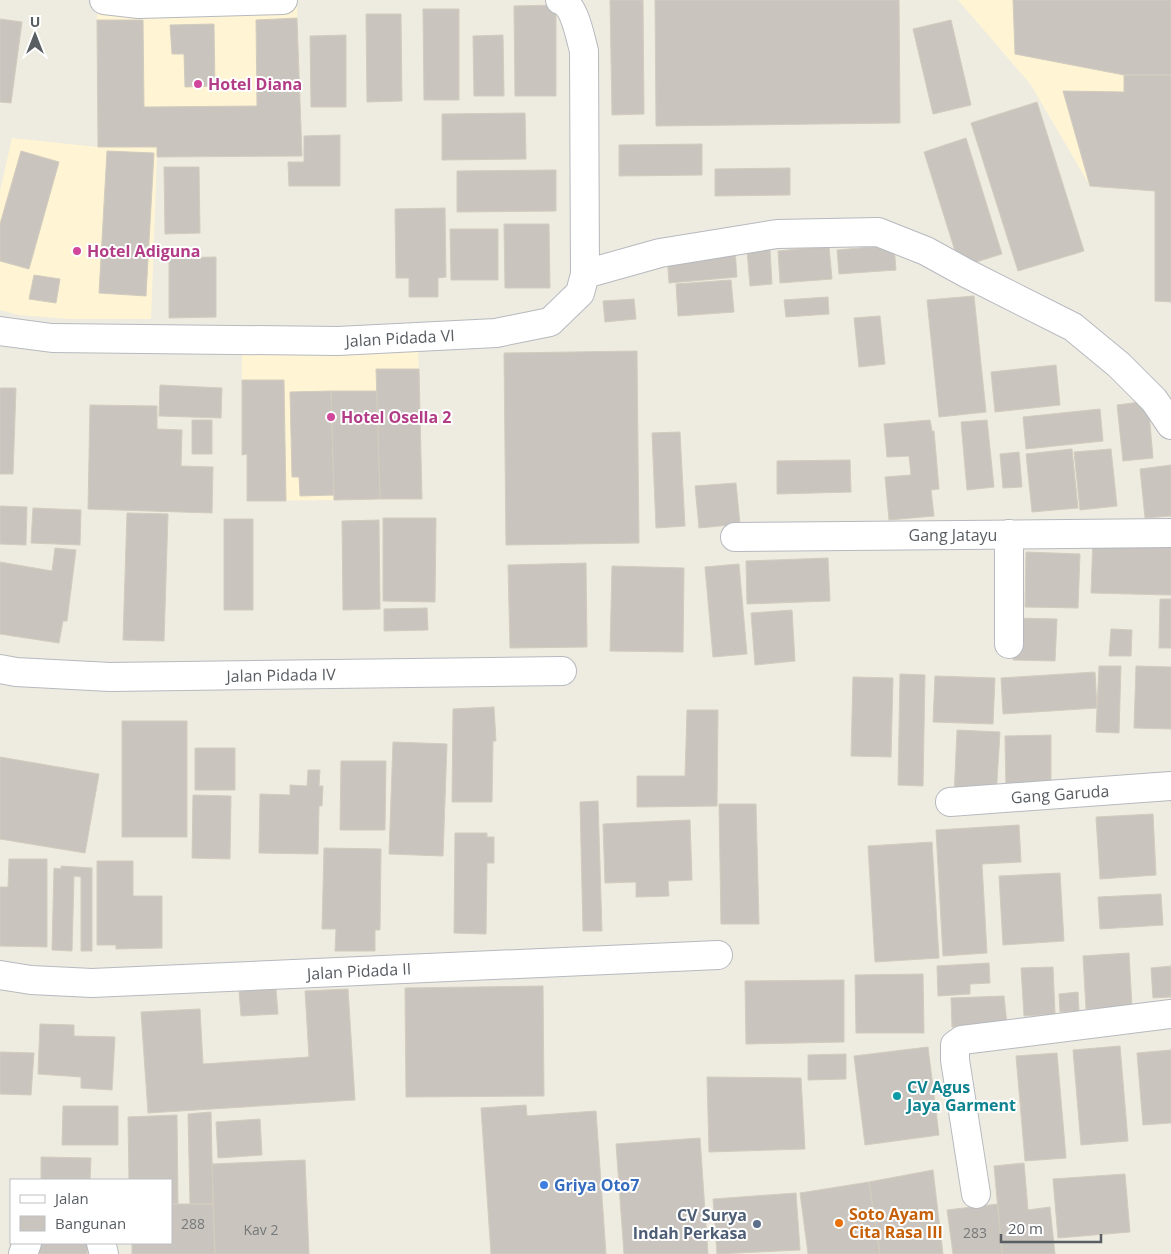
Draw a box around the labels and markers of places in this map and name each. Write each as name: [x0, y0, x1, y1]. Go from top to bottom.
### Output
place label: Hotel Diana: [208, 73, 302, 95]
marker: Hotel Diana: [192, 78, 204, 90]
place label: Hotel Adiguna: [87, 240, 200, 262]
marker: Hotel Adiguna: [71, 245, 83, 257]
place label: Hotel Osella 2: [341, 406, 451, 428]
marker: Hotel Osella 2: [325, 411, 337, 423]
place label: CV Agus Jaya Garment: [905, 1076, 1016, 1116]
marker: CV Agus Jaya Garment: [891, 1090, 903, 1102]
place label: Griya Oto7: [554, 1174, 639, 1196]
marker: Griya Oto7: [538, 1179, 550, 1191]
place label: Soto Ayam Cita Rasa III: [849, 1203, 943, 1243]
place label: CV Surya Indah Perkasa: [633, 1204, 747, 1244]
marker: Soto Ayam Cita Rasa III: [833, 1217, 845, 1229]
marker: CV Surya Indah Perkasa: [751, 1218, 763, 1230]

